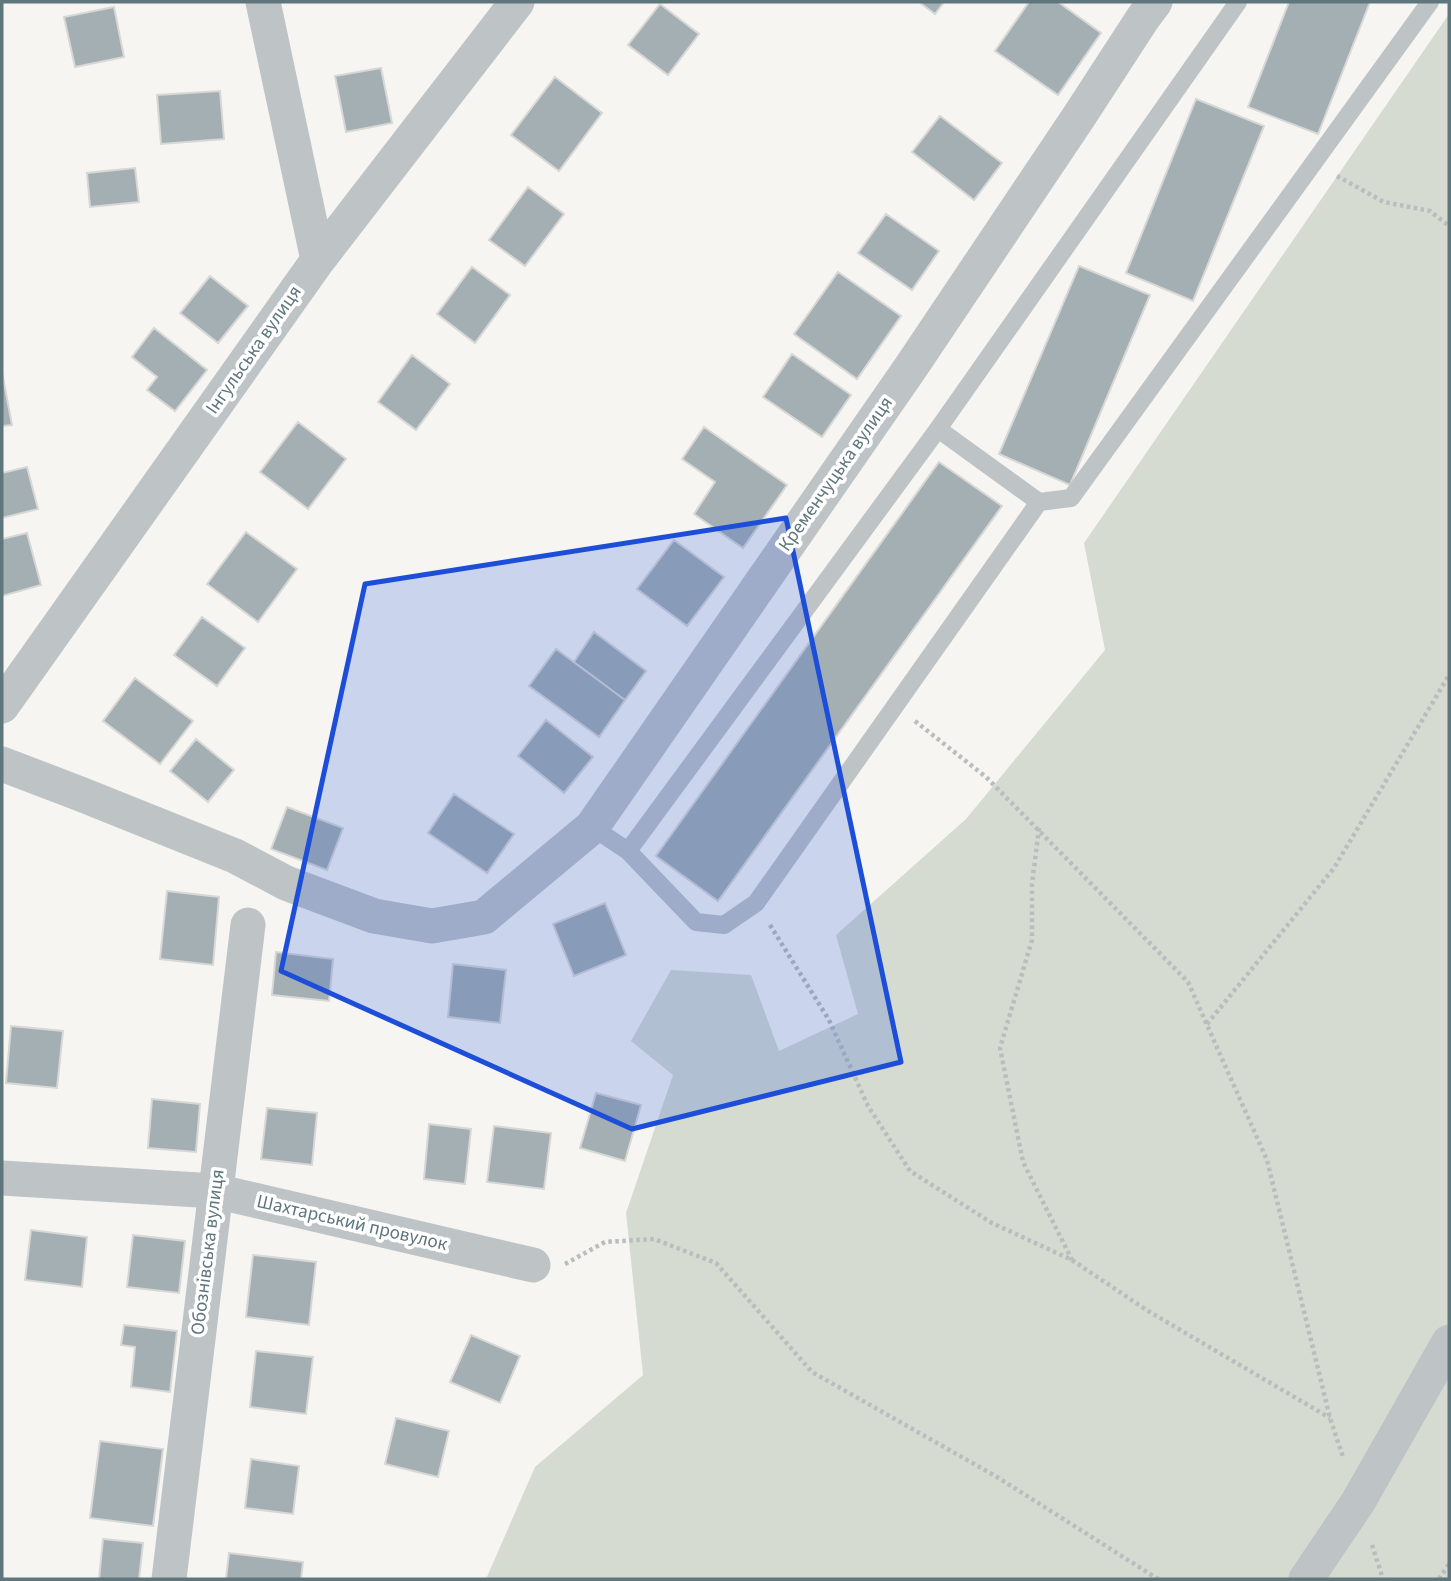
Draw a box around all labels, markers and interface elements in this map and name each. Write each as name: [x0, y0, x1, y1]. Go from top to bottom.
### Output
street label: Інгульська вулиця: [199, 280, 309, 420]
street label: Кременчуцька вулиця: [772, 391, 900, 557]
street label: Обознівська вулиця: [184, 1168, 232, 1336]
street label: Шахтарський провулок: [254, 1188, 451, 1258]

